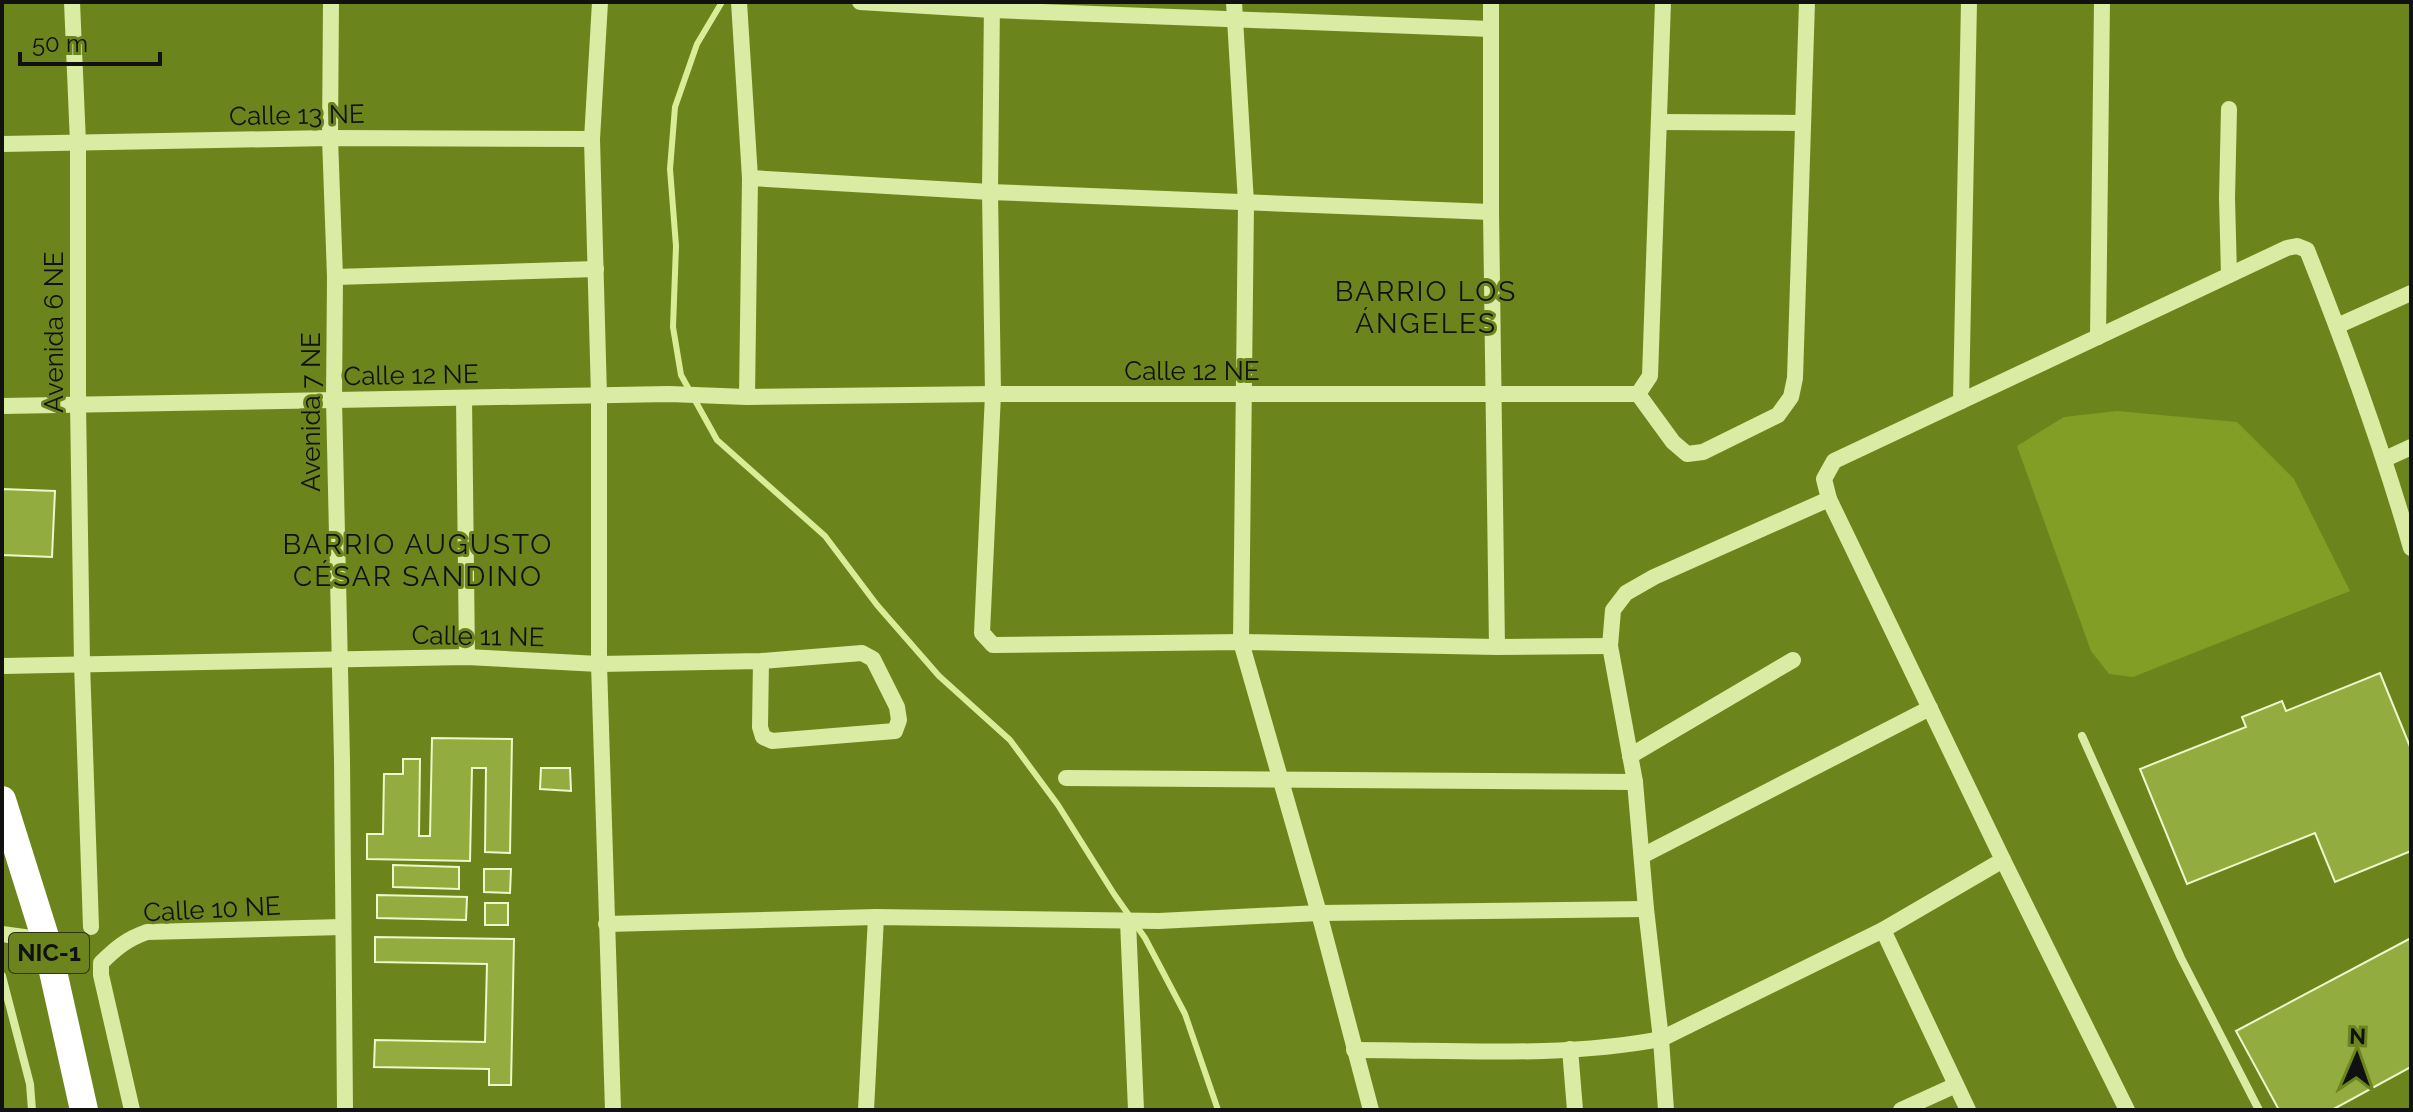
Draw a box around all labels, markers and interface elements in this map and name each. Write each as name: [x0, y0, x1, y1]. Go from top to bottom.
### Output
scale bar: [20, 16, 160, 66]
text: 50 m: [32, 29, 88, 58]
street label: Calle 13 NE: [229, 99, 365, 131]
street label: Avenida 6 NE: [39, 251, 69, 413]
district label: BARRIO LOS ÁNGELES: [1335, 275, 1517, 340]
street label: Avenida 7 NE: [296, 332, 326, 492]
street label: Calle 12 NE: [1124, 356, 1260, 386]
street label: Calle 12 NE: [343, 359, 479, 391]
district label: BARRIO AUGUSTO CÉSAR SANDINO: [283, 528, 553, 593]
street label: Calle 11 NE: [411, 620, 545, 652]
street label: Calle 10 NE: [142, 890, 282, 928]
road number: NIC-1: [9, 933, 89, 973]
north arrow: [2317, 1016, 2397, 1096]
text: N: [2349, 1023, 2367, 1049]

